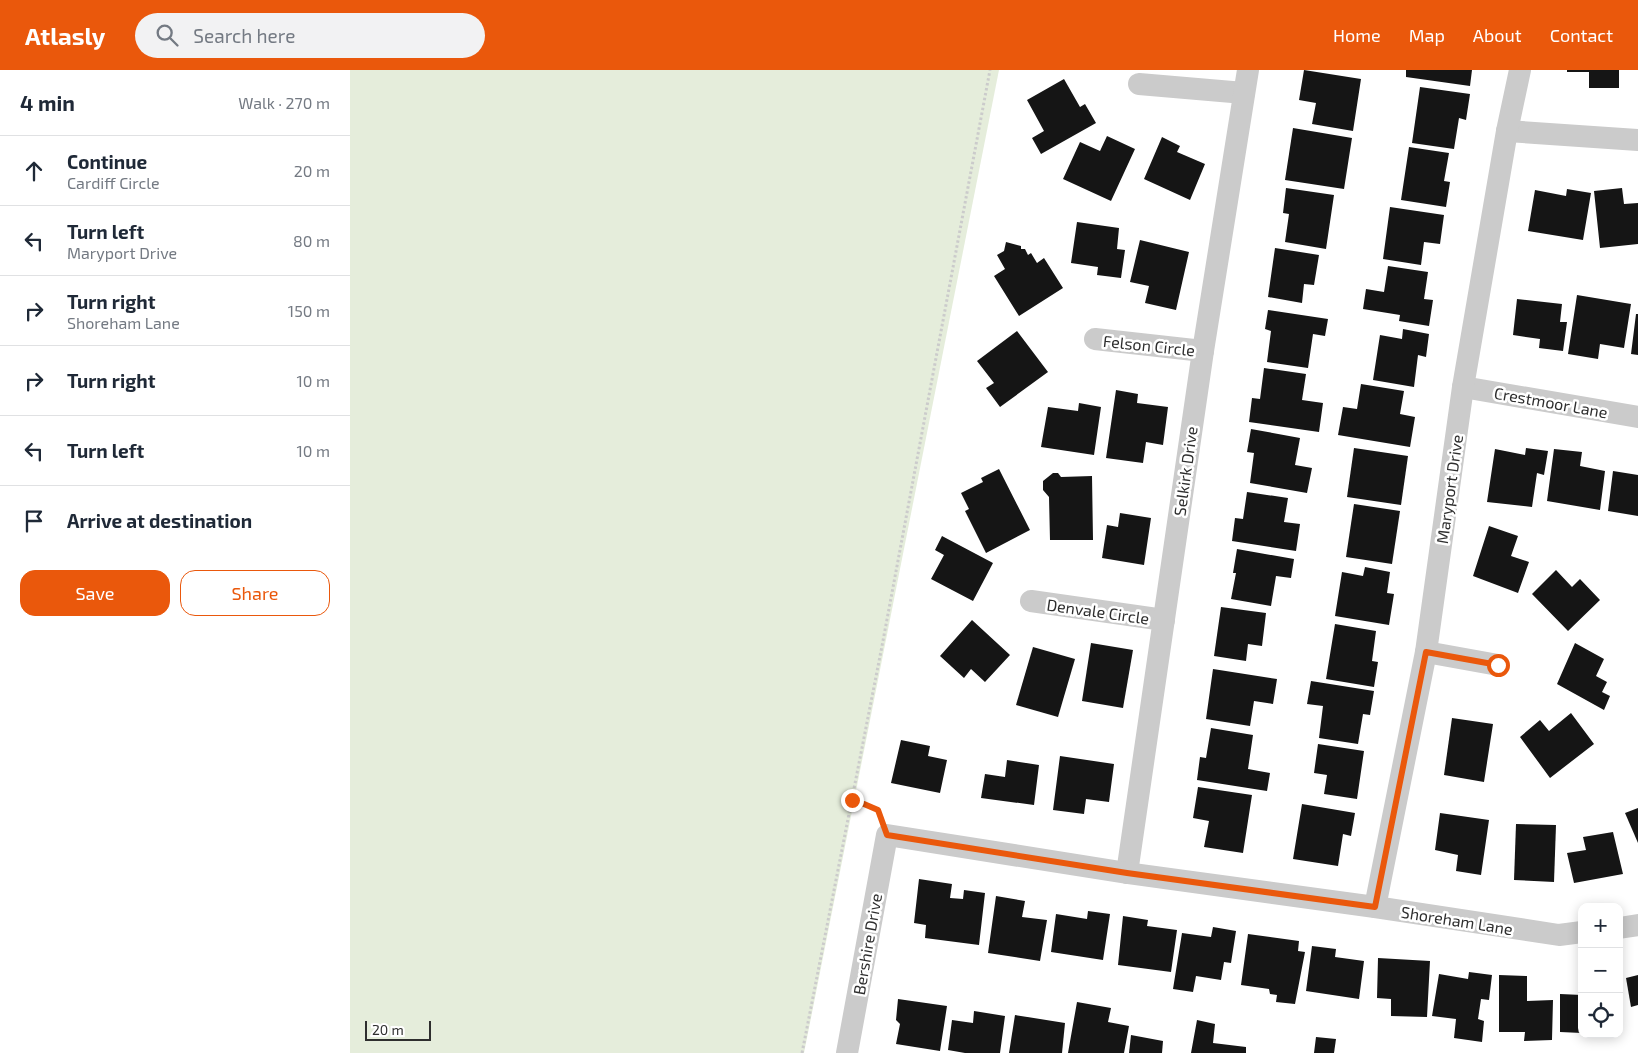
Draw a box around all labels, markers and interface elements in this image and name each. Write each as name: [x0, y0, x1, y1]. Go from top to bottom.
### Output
search box: [135, 13, 485, 58]
text: Atlasly: [25, 21, 105, 50]
icon: search: [153, 21, 181, 49]
text: Search here: [193, 24, 295, 47]
text: Home: [1333, 24, 1381, 46]
text: Map: [1409, 24, 1445, 46]
text: About: [1473, 24, 1522, 46]
text: Contact: [1550, 24, 1613, 46]
text: 4 min: [20, 90, 75, 115]
text: Walk · 270 m: [238, 93, 330, 112]
text: Continue: [67, 150, 147, 173]
icon: ahead: [20, 157, 48, 185]
text: 20 m: [294, 161, 330, 180]
text: Cardiff Circle: [67, 173, 160, 192]
text: Turn left: [67, 220, 144, 243]
icon: left: [20, 227, 48, 255]
text: 80 m: [293, 231, 330, 250]
text: Maryport Drive: [67, 243, 177, 262]
text: Turn right: [67, 290, 155, 313]
icon: right: [20, 297, 48, 325]
text: 150 m: [288, 301, 330, 320]
text: Shoreham Lane: [67, 313, 180, 332]
street label: Felson Circle: [1102, 331, 1196, 359]
icon: right: [20, 367, 48, 395]
text: Turn right: [67, 369, 155, 392]
text: 10 m: [296, 371, 330, 390]
street label: Crestmoor Lane: [1493, 383, 1609, 421]
street label: Selkirk Drive: [1169, 425, 1201, 517]
street label: Maryport Drive: [1432, 433, 1466, 545]
icon: left: [20, 437, 48, 465]
text: Turn left: [67, 439, 144, 462]
text: 10 m: [296, 441, 330, 460]
icon: arrive: [20, 507, 48, 535]
text: Arrive at destination: [67, 509, 252, 532]
button: Save: [20, 570, 170, 616]
button: Share: [180, 570, 330, 616]
street label: Denvale Circle: [1046, 594, 1150, 628]
route start: [1487, 654, 1510, 677]
route end: [841, 789, 864, 812]
street label: Bershire Drive: [849, 892, 885, 996]
street label: Shoreham Lane: [1400, 902, 1514, 938]
map controls: [1578, 903, 1623, 1038]
button: +: [1578, 903, 1623, 948]
button: −: [1578, 948, 1623, 993]
button: locate: [1578, 993, 1623, 1038]
scale bar: [365, 1018, 431, 1041]
text: 20 m: [372, 1021, 404, 1038]

